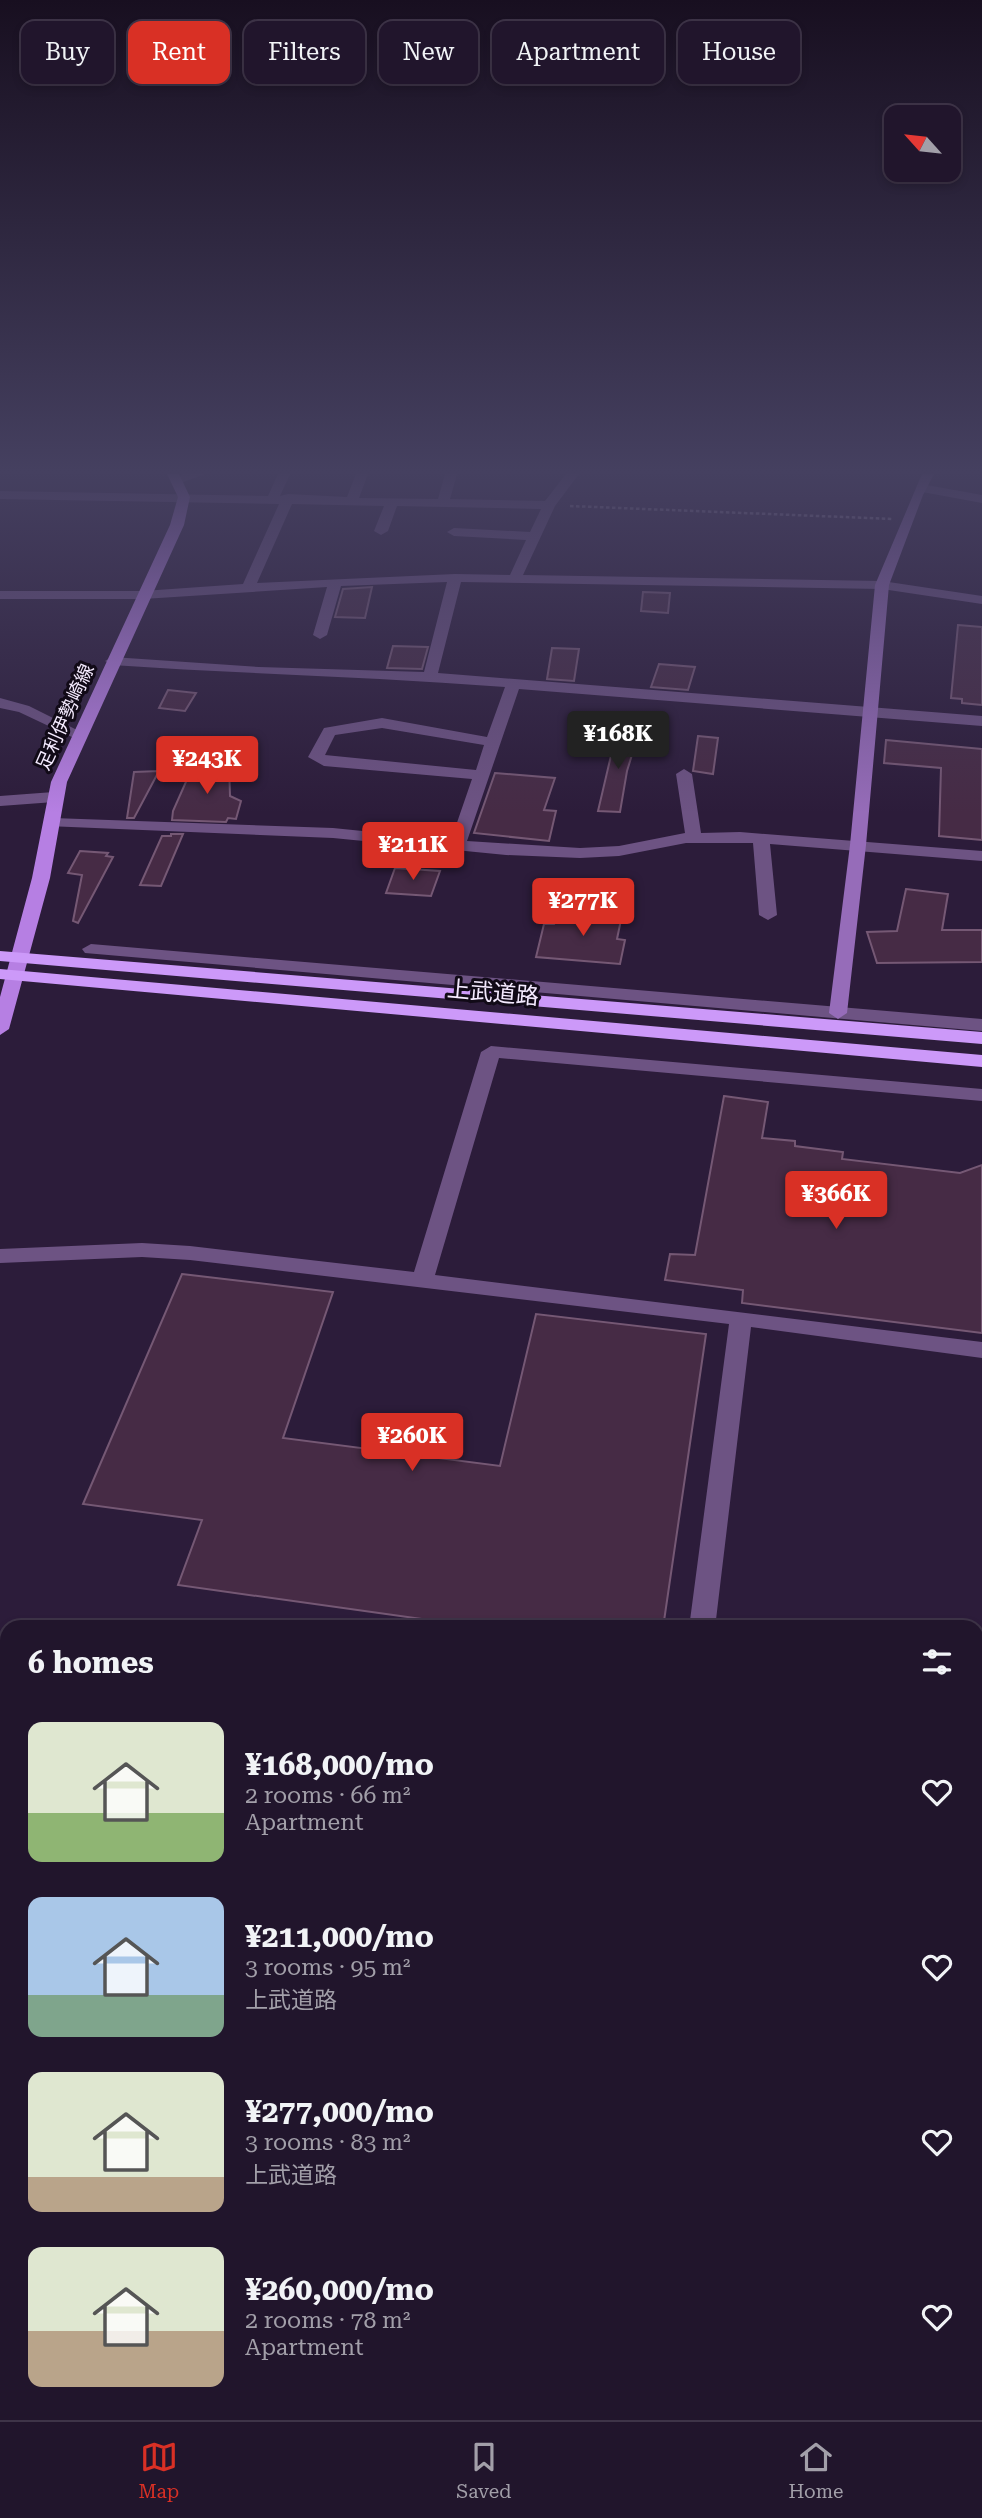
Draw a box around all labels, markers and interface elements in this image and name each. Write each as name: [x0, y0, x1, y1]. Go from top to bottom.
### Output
chip: Buy: [21, 21, 114, 84]
chip: Rent: [128, 21, 230, 84]
chip: Filters: [244, 21, 365, 84]
chip: New: [379, 21, 478, 84]
chip: Apartment: [492, 21, 664, 84]
chip: House: [678, 21, 800, 84]
north arrow: [884, 105, 961, 182]
map controls: [884, 105, 961, 182]
street label: 足利伊勢崎線: [31, 660, 99, 774]
pin: ¥168K: [569, 712, 667, 771]
text: ¥168K: [583, 720, 653, 747]
pin: ¥243K: [158, 736, 256, 796]
text: ¥243K: [172, 745, 242, 772]
pin: ¥211K: [364, 822, 462, 882]
text: ¥211K: [378, 831, 448, 858]
pin: ¥277K: [534, 878, 632, 938]
text: ¥277K: [548, 887, 618, 914]
street label: 上武道路: [446, 976, 540, 1010]
pin: ¥366K: [787, 1172, 885, 1231]
text: ¥366K: [801, 1180, 871, 1207]
pin: ¥260K: [363, 1414, 461, 1473]
text: ¥260K: [377, 1422, 447, 1449]
icon: filters: [918, 1643, 956, 1681]
text: 6 homes: [28, 1645, 154, 1680]
text: ¥168,000/mo: [245, 1747, 434, 1782]
icon: home: [84, 1750, 168, 1834]
icon: heart: [918, 1773, 956, 1811]
text: 2 rooms · 66 m²: [245, 1782, 411, 1809]
text: Apartment: [245, 1809, 364, 1836]
text: ¥211,000/mo: [245, 1919, 434, 1954]
icon: home: [84, 1925, 168, 2009]
icon: heart: [918, 1948, 956, 1986]
text: 3 rooms · 95 m²: [245, 1954, 411, 1981]
text: 上武道路: [245, 1987, 337, 2014]
text: ¥277,000/mo: [245, 2094, 434, 2129]
icon: home: [84, 2100, 168, 2184]
icon: heart: [918, 2123, 956, 2161]
text: 3 rooms · 83 m²: [245, 2129, 411, 2156]
text: 上武道路: [245, 2162, 337, 2189]
text: ¥260,000/mo: [245, 2272, 434, 2307]
icon: home: [84, 2275, 168, 2359]
icon: heart: [918, 2298, 956, 2336]
text: 2 rooms · 78 m²: [245, 2307, 411, 2334]
text: Apartment: [245, 2334, 364, 2361]
tab: Map: [139, 2438, 179, 2503]
tab: Saved: [456, 2438, 511, 2503]
tab: Home: [788, 2438, 843, 2503]

